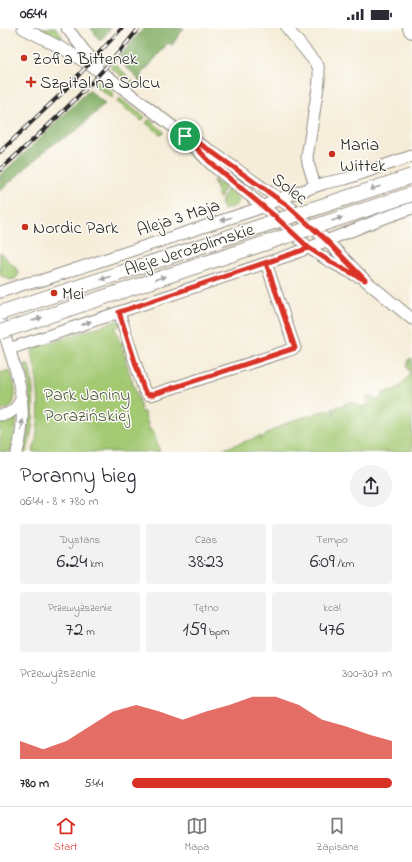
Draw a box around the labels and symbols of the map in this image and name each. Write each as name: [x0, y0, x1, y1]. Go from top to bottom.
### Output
place label: Zofia Bittenek: [32, 47, 138, 73]
marker: Zofia Bittenek: [19, 53, 29, 63]
place label: Szpital na Solcu: [40, 71, 160, 97]
marker: Szpital na Solcu: [25, 76, 37, 88]
pin: [168, 119, 202, 153]
place label: Maria Wittek: [340, 133, 386, 180]
marker: Maria Wittek: [327, 149, 337, 159]
street label: Solec: [265, 167, 312, 212]
one-way arrow: [369, 185, 381, 191]
street label: Aleja 3 Maja: [134, 193, 223, 245]
place label: Nordic Park: [33, 216, 119, 242]
one-way arrow: [220, 216, 232, 222]
one-way arrow: [331, 216, 343, 222]
street label: Aleje Jerozolimskie: [121, 217, 259, 284]
marker: Nordic Park: [20, 222, 30, 232]
one-way arrow: [99, 275, 111, 281]
one-way arrow: [155, 275, 167, 281]
place label: Mei: [62, 282, 84, 308]
marker: Mei: [49, 288, 59, 298]
one-way arrow: [31, 316, 43, 322]
one-way arrow: [80, 320, 92, 326]
park label: Park Janiny Porazińskiej: [44, 383, 130, 430]
one-way arrow: [19, 419, 25, 431]

